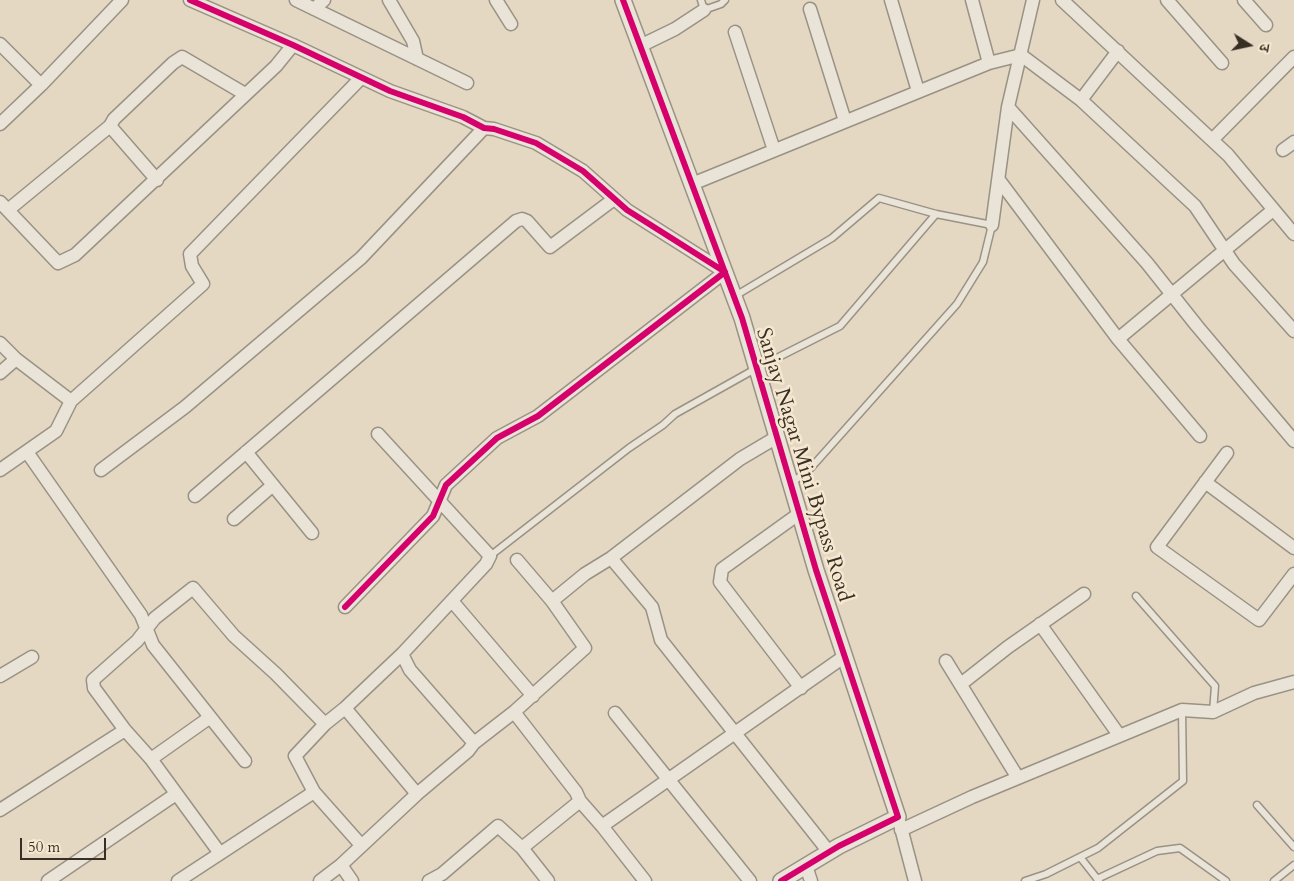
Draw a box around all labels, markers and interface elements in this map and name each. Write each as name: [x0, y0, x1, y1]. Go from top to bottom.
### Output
north arrow: [1224, 20, 1274, 70]
text: उ: [1254, 43, 1274, 53]
street label: Sanjay Nagar Mini Bypass Road: [749, 325, 857, 605]
scale bar: [22, 828, 109, 860]
text: 50 m: [28, 837, 60, 857]

